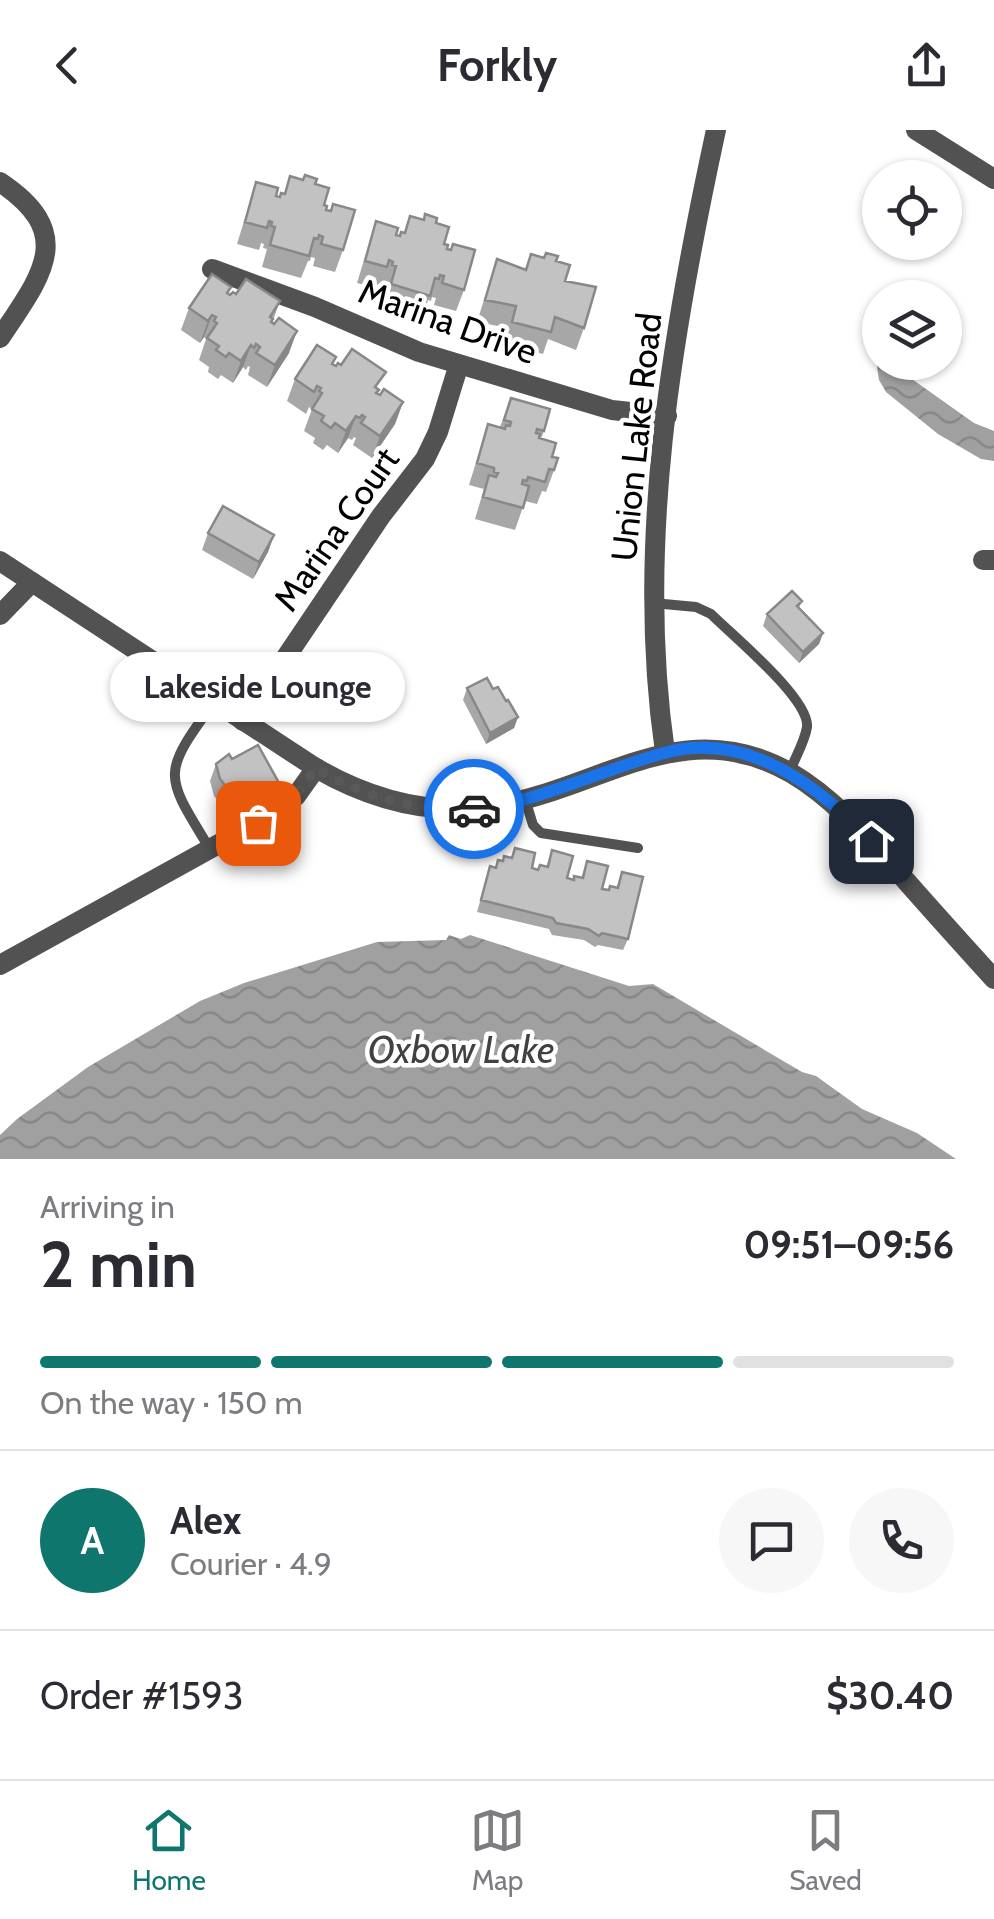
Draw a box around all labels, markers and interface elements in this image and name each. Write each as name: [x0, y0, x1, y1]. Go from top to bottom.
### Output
icon: back: [40, 38, 95, 93]
text: Forkly: [437, 38, 557, 92]
icon: share: [899, 38, 954, 93]
map controls: [862, 160, 962, 380]
button: locate: [862, 160, 962, 260]
street label: Marina Drive: [353, 269, 543, 373]
button: layers: [862, 280, 962, 380]
street label: Union Lake Road: [602, 311, 670, 563]
street label: Marina Court: [264, 439, 408, 619]
callout: Lakeside Lounge: [110, 653, 406, 723]
text: Lakeside Lounge: [143, 667, 372, 706]
courier: [424, 759, 524, 859]
pin: [216, 781, 301, 866]
icon: car: [447, 782, 502, 837]
icon: bag: [231, 796, 286, 851]
pin: [829, 799, 914, 884]
icon: home: [844, 814, 899, 869]
water label: Oxbow Lake: [368, 1026, 554, 1073]
text: Arriving in: [40, 1187, 175, 1226]
text: 09:51–09:56: [744, 1221, 954, 1268]
text: 2 min: [40, 1224, 197, 1303]
text: On the way · 150 m: [40, 1383, 303, 1422]
button: chat: [719, 1488, 824, 1593]
button: phone: [849, 1488, 954, 1593]
text: Alex: [170, 1497, 241, 1544]
text: A: [81, 1517, 104, 1564]
text: Courier · 4.9: [170, 1544, 332, 1583]
text: Order #1593: [40, 1672, 243, 1719]
text: $30.40: [826, 1672, 954, 1719]
tab: Home: [132, 1803, 206, 1897]
tab: Map: [470, 1803, 525, 1897]
tab: Saved: [789, 1803, 862, 1897]

